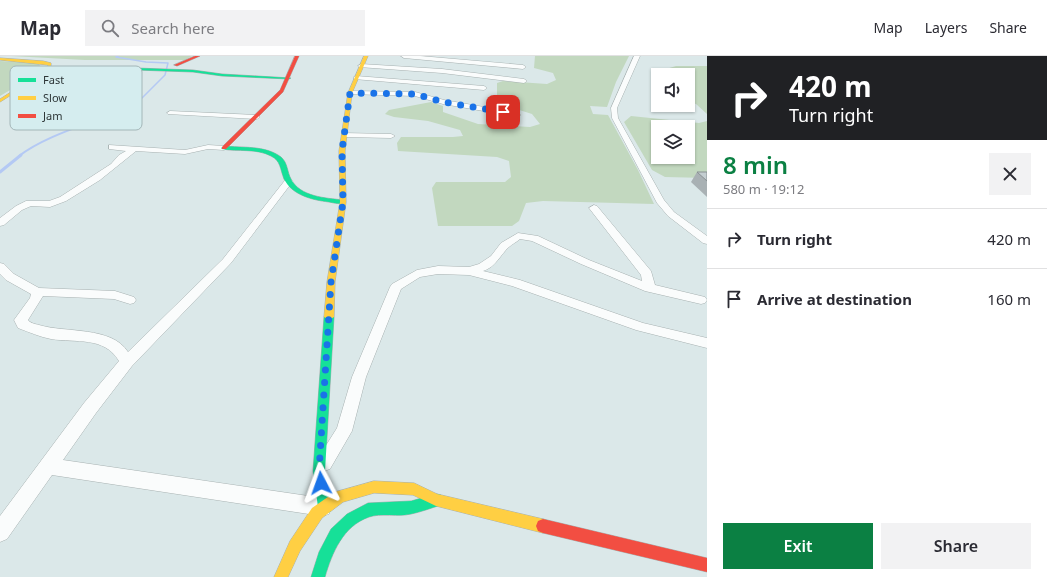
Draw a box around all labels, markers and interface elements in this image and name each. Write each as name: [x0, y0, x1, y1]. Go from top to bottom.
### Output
search box: [85, 10, 365, 46]
text: Map: [20, 15, 61, 41]
icon: search: [99, 17, 121, 39]
text: Search here: [131, 18, 215, 38]
text: Map: [874, 18, 903, 37]
text: Layers: [925, 18, 967, 37]
text: Share: [989, 18, 1027, 37]
legend: [10, 66, 142, 130]
text: 420 m: [789, 67, 872, 105]
map controls: [651, 68, 695, 164]
button: sound: [651, 68, 695, 112]
text: Fast: [43, 72, 64, 87]
icon: right: [723, 72, 775, 124]
text: Slow: [43, 90, 67, 105]
pin: [486, 95, 520, 129]
icon: arrive: [492, 101, 514, 123]
text: Turn right: [789, 103, 873, 127]
text: Jam: [42, 108, 62, 123]
button: layers: [651, 120, 695, 164]
text: 8 min: [723, 148, 788, 181]
button: close: [989, 153, 1031, 195]
text: 580 m · 19:12: [723, 180, 804, 198]
icon: right: [723, 228, 745, 250]
text: Turn right: [757, 229, 832, 249]
text: 420 m: [987, 229, 1031, 249]
icon: arrive: [723, 288, 745, 310]
text: Arrive at destination: [757, 289, 912, 309]
text: 160 m: [987, 289, 1031, 309]
position arrow: [300, 462, 342, 504]
button: Exit: [723, 523, 873, 569]
button: Share: [881, 523, 1031, 569]

